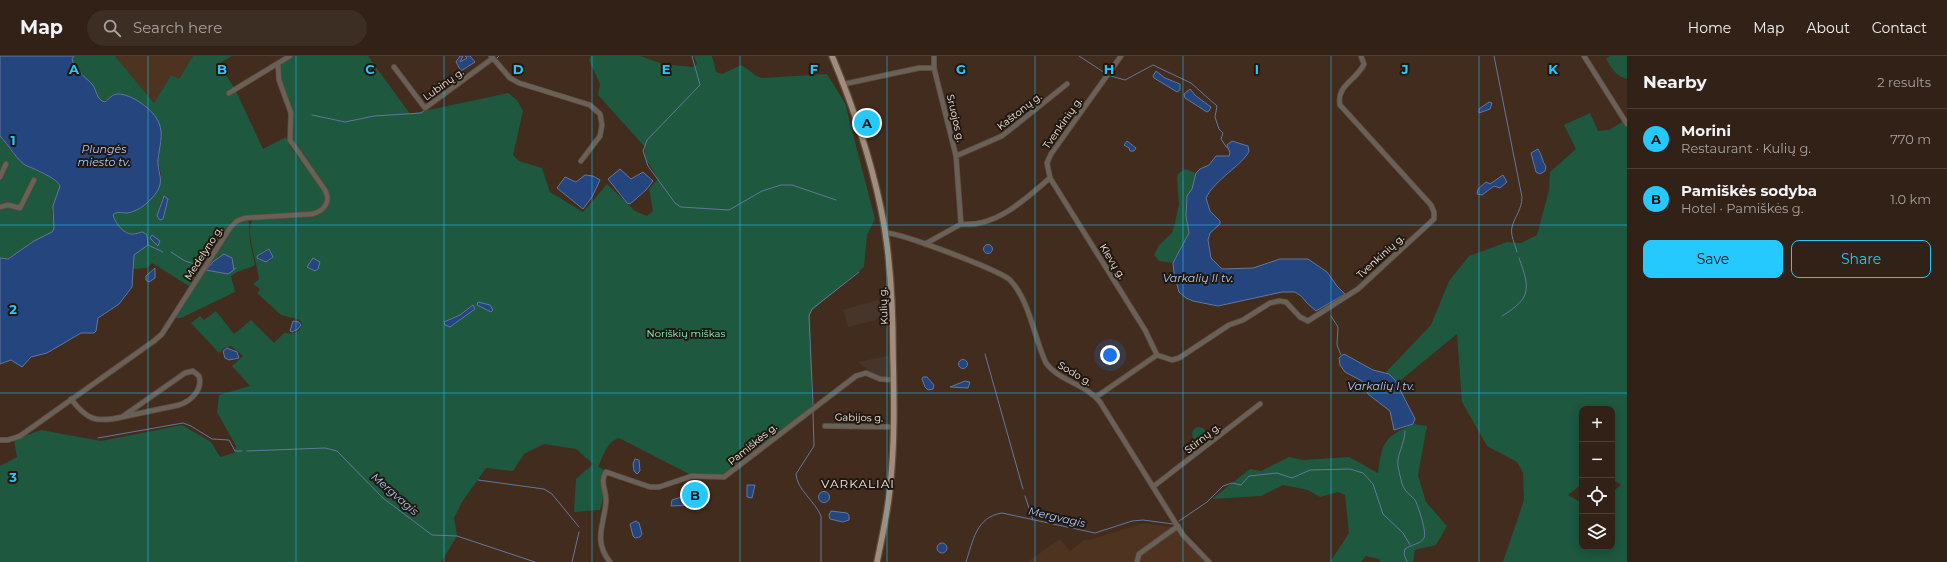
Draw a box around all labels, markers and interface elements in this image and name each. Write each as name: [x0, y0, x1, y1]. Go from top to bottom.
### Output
search box: [87, 10, 367, 46]
text: Map: [20, 16, 63, 39]
icon: search: [101, 17, 123, 39]
text: Search here: [133, 18, 222, 37]
text: Home: [1688, 19, 1731, 37]
text: Map: [1753, 19, 1784, 37]
text: About: [1806, 19, 1850, 37]
text: Contact: [1872, 19, 1927, 37]
text: A: [68, 61, 80, 77]
text: B: [217, 61, 227, 77]
text: C: [365, 61, 375, 77]
text: D: [513, 61, 524, 77]
text: E: [662, 61, 671, 77]
text: F: [810, 61, 818, 77]
text: G: [956, 61, 966, 77]
text: H: [1104, 61, 1114, 77]
text: I: [1255, 61, 1259, 77]
text: J: [1400, 61, 1409, 77]
text: K: [1548, 61, 1558, 77]
street label: Lubinų g.: [420, 65, 466, 103]
text: Nearby: [1643, 72, 1707, 92]
text: 2 results: [1877, 74, 1931, 90]
street label: Kaštonų g.: [994, 90, 1044, 133]
street label: Sruojos g.: [944, 93, 967, 143]
street label: Tvenkinių g.: [1040, 95, 1085, 152]
pin: A: [854, 108, 880, 138]
text: Morini: [1681, 121, 1731, 140]
text: A: [1651, 131, 1661, 147]
text: 770 m: [1890, 131, 1931, 147]
text: 1: [10, 132, 16, 148]
text: Restaurant · Kulių g.: [1681, 140, 1811, 156]
water label: Plungės miesto tv.: [78, 142, 130, 169]
text: Pamiškės sodyba: [1681, 181, 1817, 200]
text: B: [1651, 191, 1661, 207]
text: 1.0 km: [1890, 191, 1931, 207]
text: Hotel · Pamiškės g.: [1681, 200, 1803, 216]
street label: Medelyno g.: [181, 224, 226, 282]
street label: Tvenkinių g.: [1354, 231, 1407, 281]
button: Save: [1643, 240, 1783, 278]
button: Share: [1791, 240, 1931, 278]
street label: Klevų g.: [1097, 241, 1129, 281]
water label: Varkalių II tv.: [1163, 271, 1233, 285]
street label: Kulių g.: [876, 287, 891, 325]
text: 2: [9, 301, 17, 317]
park label: Noriškių miškas: [647, 327, 725, 340]
your location: [1100, 345, 1120, 365]
street label: Sodo g.: [1056, 358, 1094, 389]
water label: Varkalių I tv.: [1347, 379, 1415, 393]
map controls: [1579, 406, 1615, 550]
button: +: [1579, 406, 1615, 442]
street label: Gabijos g.: [835, 411, 883, 424]
street label: Stirnų g.: [1182, 420, 1223, 456]
street label: Pamiškės g.: [725, 421, 779, 468]
button: −: [1579, 442, 1615, 478]
text: 3: [8, 469, 17, 485]
water label: Mergvagis: [368, 470, 422, 519]
district label: VARKALIAI: [821, 476, 895, 491]
button: locate: [1579, 478, 1615, 514]
pin: B: [682, 480, 708, 510]
water label: Mergvagis: [1027, 504, 1087, 530]
button: layers: [1579, 514, 1615, 550]

